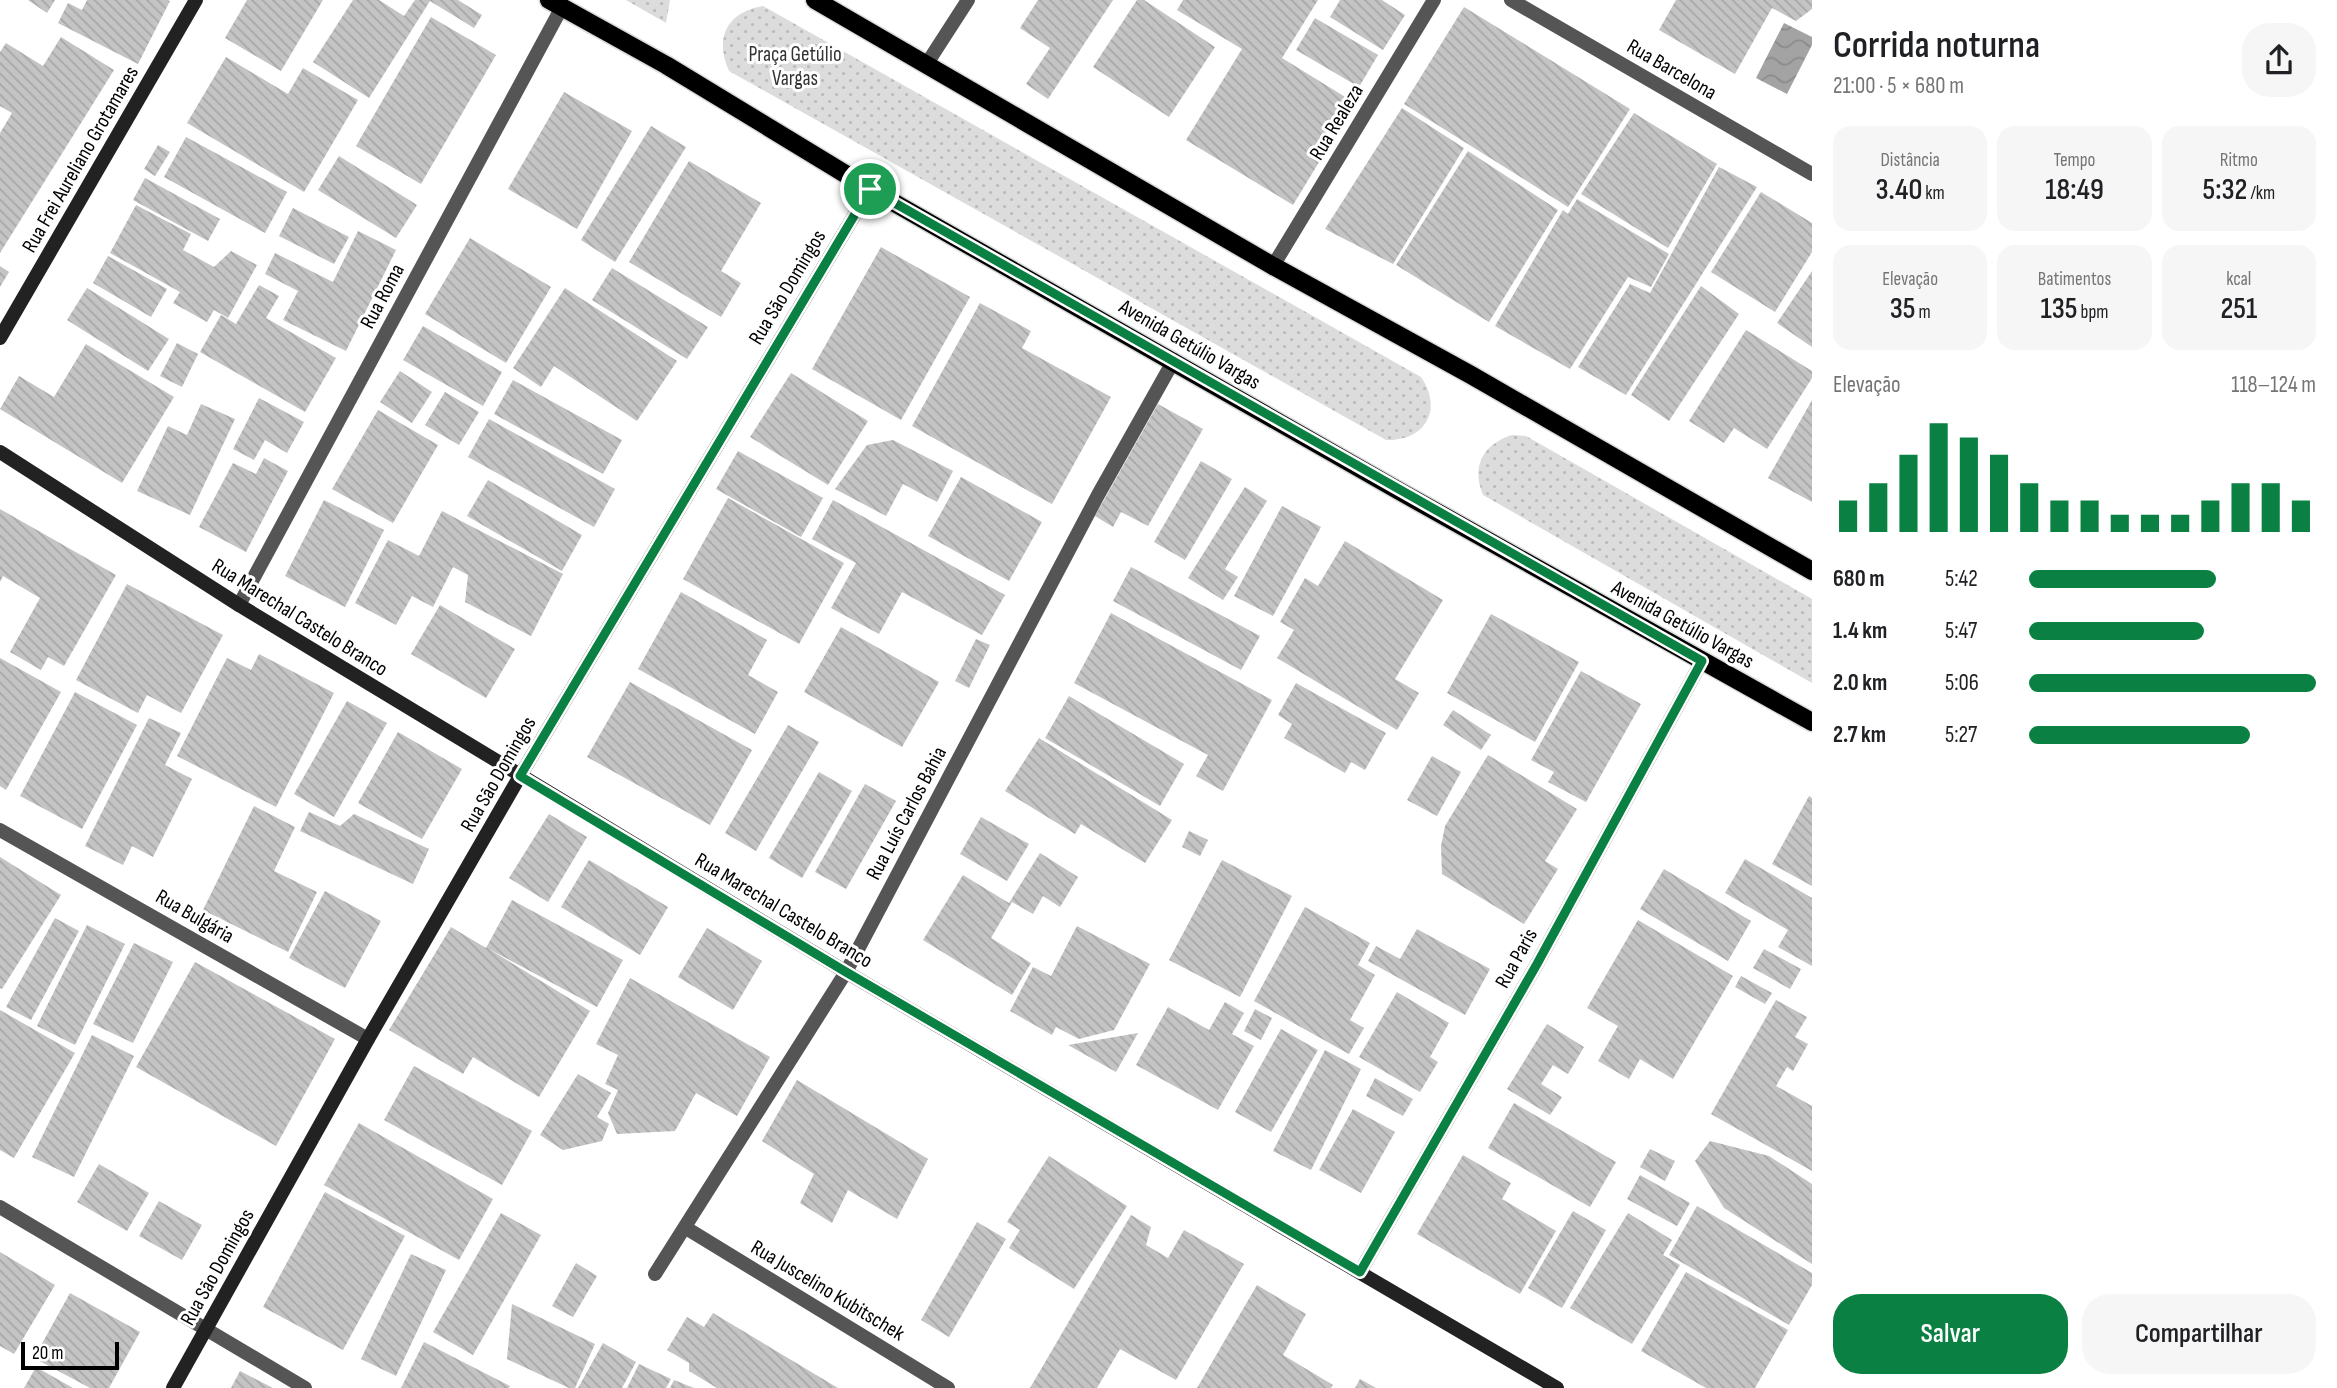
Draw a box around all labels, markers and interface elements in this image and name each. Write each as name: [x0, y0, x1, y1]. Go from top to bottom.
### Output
text: Corrida noturna: [1833, 23, 2040, 68]
button: share: [2242, 23, 2316, 97]
street label: Rua Barcelona: [1622, 34, 1721, 105]
park label: Praça Getúlio Vargas: [748, 42, 842, 91]
street label: Rua Frei Aureliano Grotamares: [17, 62, 144, 257]
text: 21:00 · 5 × 680 m: [1833, 72, 1964, 100]
street label: Rua Realeza: [1304, 80, 1369, 165]
text: Distância: [1881, 149, 1940, 172]
text: Tempo: [2053, 149, 2096, 172]
text: Ritmo: [2220, 149, 2258, 172]
pin: [840, 159, 900, 219]
icon: arrive: [851, 170, 889, 208]
text: 3.40: [1876, 172, 1922, 208]
text: 18:49: [2045, 172, 2104, 208]
text: 5:32: [2203, 172, 2247, 208]
text: km: [1922, 182, 1945, 205]
text: /km: [2247, 182, 2275, 205]
street label: Rua São Domingos: [743, 226, 831, 349]
street label: Rua Roma: [355, 260, 410, 333]
text: Elevação: [1882, 268, 1938, 291]
text: Batimentos: [2038, 268, 2111, 291]
text: kcal: [2226, 268, 2251, 291]
text: 35: [1890, 291, 1915, 327]
text: 135: [2041, 291, 2078, 327]
text: 251: [2220, 291, 2257, 327]
street label: Avenida Getúlio Vargas: [1114, 293, 1265, 395]
text: m: [1915, 301, 1931, 324]
text: bpm: [2078, 301, 2108, 324]
text: Elevação: [1833, 371, 1901, 399]
text: 118–124 m: [2231, 371, 2316, 399]
street label: Rua Marechal Castelo Branco: [207, 553, 392, 682]
text: 680 m: [1833, 565, 1884, 593]
text: 5:42: [1945, 565, 1978, 593]
street label: Avenida Getúlio Vargas: [1606, 575, 1758, 674]
text: 1.4 km: [1833, 617, 1887, 645]
text: 5:47: [1945, 617, 1977, 645]
text: 2.0 km: [1833, 669, 1887, 697]
text: 5:06: [1945, 669, 1979, 697]
street label: Rua São Domingos: [455, 712, 542, 836]
text: 2.7 km: [1833, 721, 1886, 749]
text: 5:27: [1945, 721, 1977, 749]
street label: Rua Luís Carlos Bahia: [861, 742, 952, 884]
street label: Rua Marechal Castelo Branco: [690, 848, 877, 973]
street label: Rua Bulgária: [151, 884, 238, 949]
street label: Rua Paris: [1490, 924, 1543, 992]
street label: Rua São Domingos: [175, 1205, 260, 1330]
street label: Rua Juscelino Kubitschek: [746, 1235, 909, 1346]
button: Salvar: [1833, 1294, 2068, 1374]
button: Compartilhar: [2082, 1294, 2316, 1374]
scale bar: [21, 1339, 119, 1371]
text: 20 m: [32, 1342, 64, 1365]

